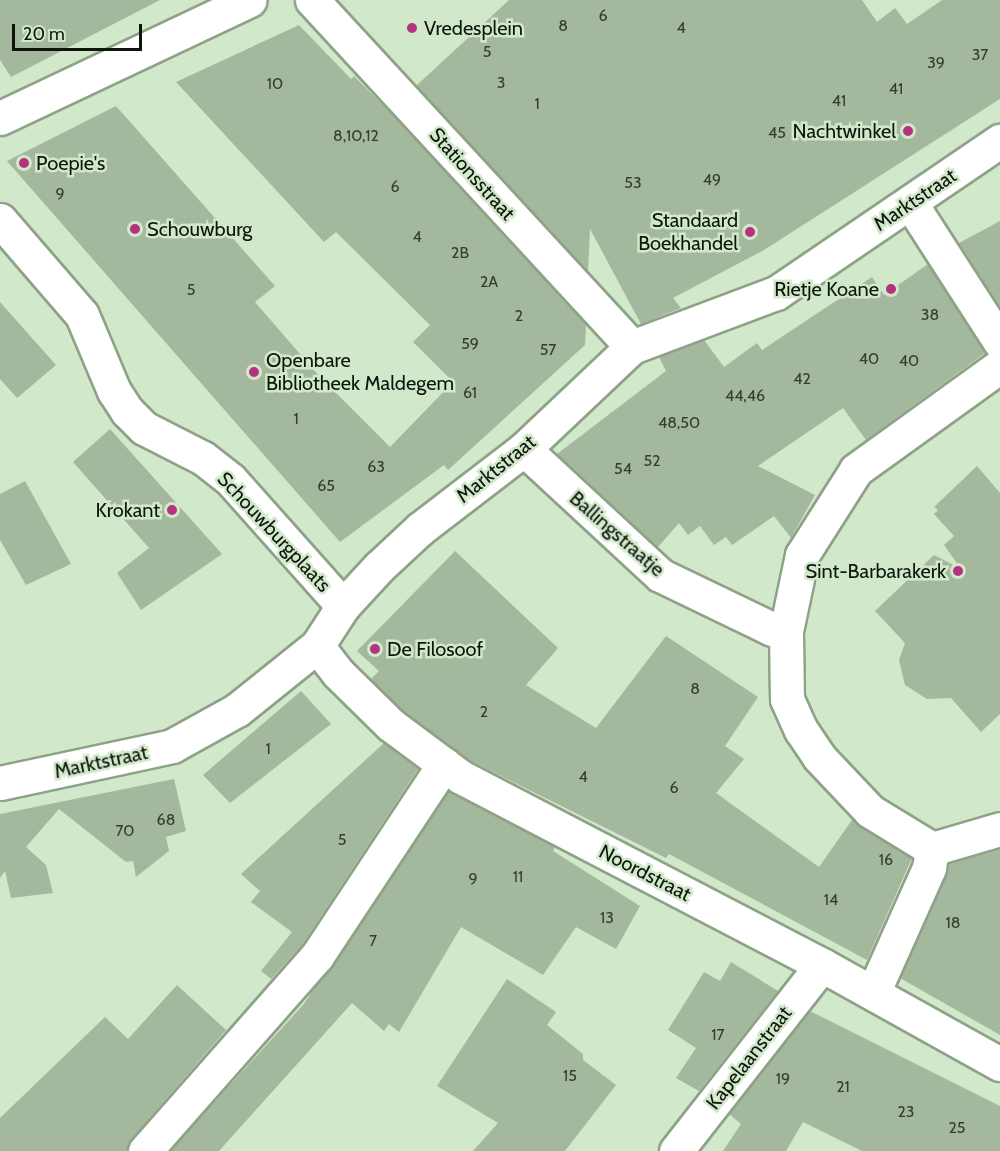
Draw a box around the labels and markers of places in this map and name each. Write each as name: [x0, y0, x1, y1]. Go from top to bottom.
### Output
place label: Vredesplein: [424, 16, 523, 40]
marker: Vredesplein: [405, 21, 419, 35]
place label: Nachtwinkel: [793, 119, 896, 143]
marker: Nachtwinkel: [901, 124, 915, 138]
place label: Poepie's: [36, 151, 105, 175]
marker: Poepie's: [17, 156, 31, 170]
place label: Standaard Boekhandel: [638, 208, 738, 255]
place label: Schouwburg: [147, 217, 252, 241]
marker: Schouwburg: [128, 222, 142, 236]
marker: Standaard Boekhandel: [743, 225, 757, 239]
place label: Rietje Koane: [774, 277, 879, 301]
marker: Rietje Koane: [884, 282, 898, 296]
place label: Openbare Bibliotheek Maldegem: [266, 348, 454, 395]
marker: Openbare Bibliotheek Maldegem: [247, 365, 261, 379]
place label: Krokant: [95, 498, 160, 522]
marker: Krokant: [165, 503, 179, 517]
place label: Sint-Barbarakerk: [806, 559, 946, 583]
marker: Sint-Barbarakerk: [951, 564, 965, 578]
place label: De Filosoof: [387, 637, 483, 661]
marker: De Filosoof: [368, 642, 382, 656]

